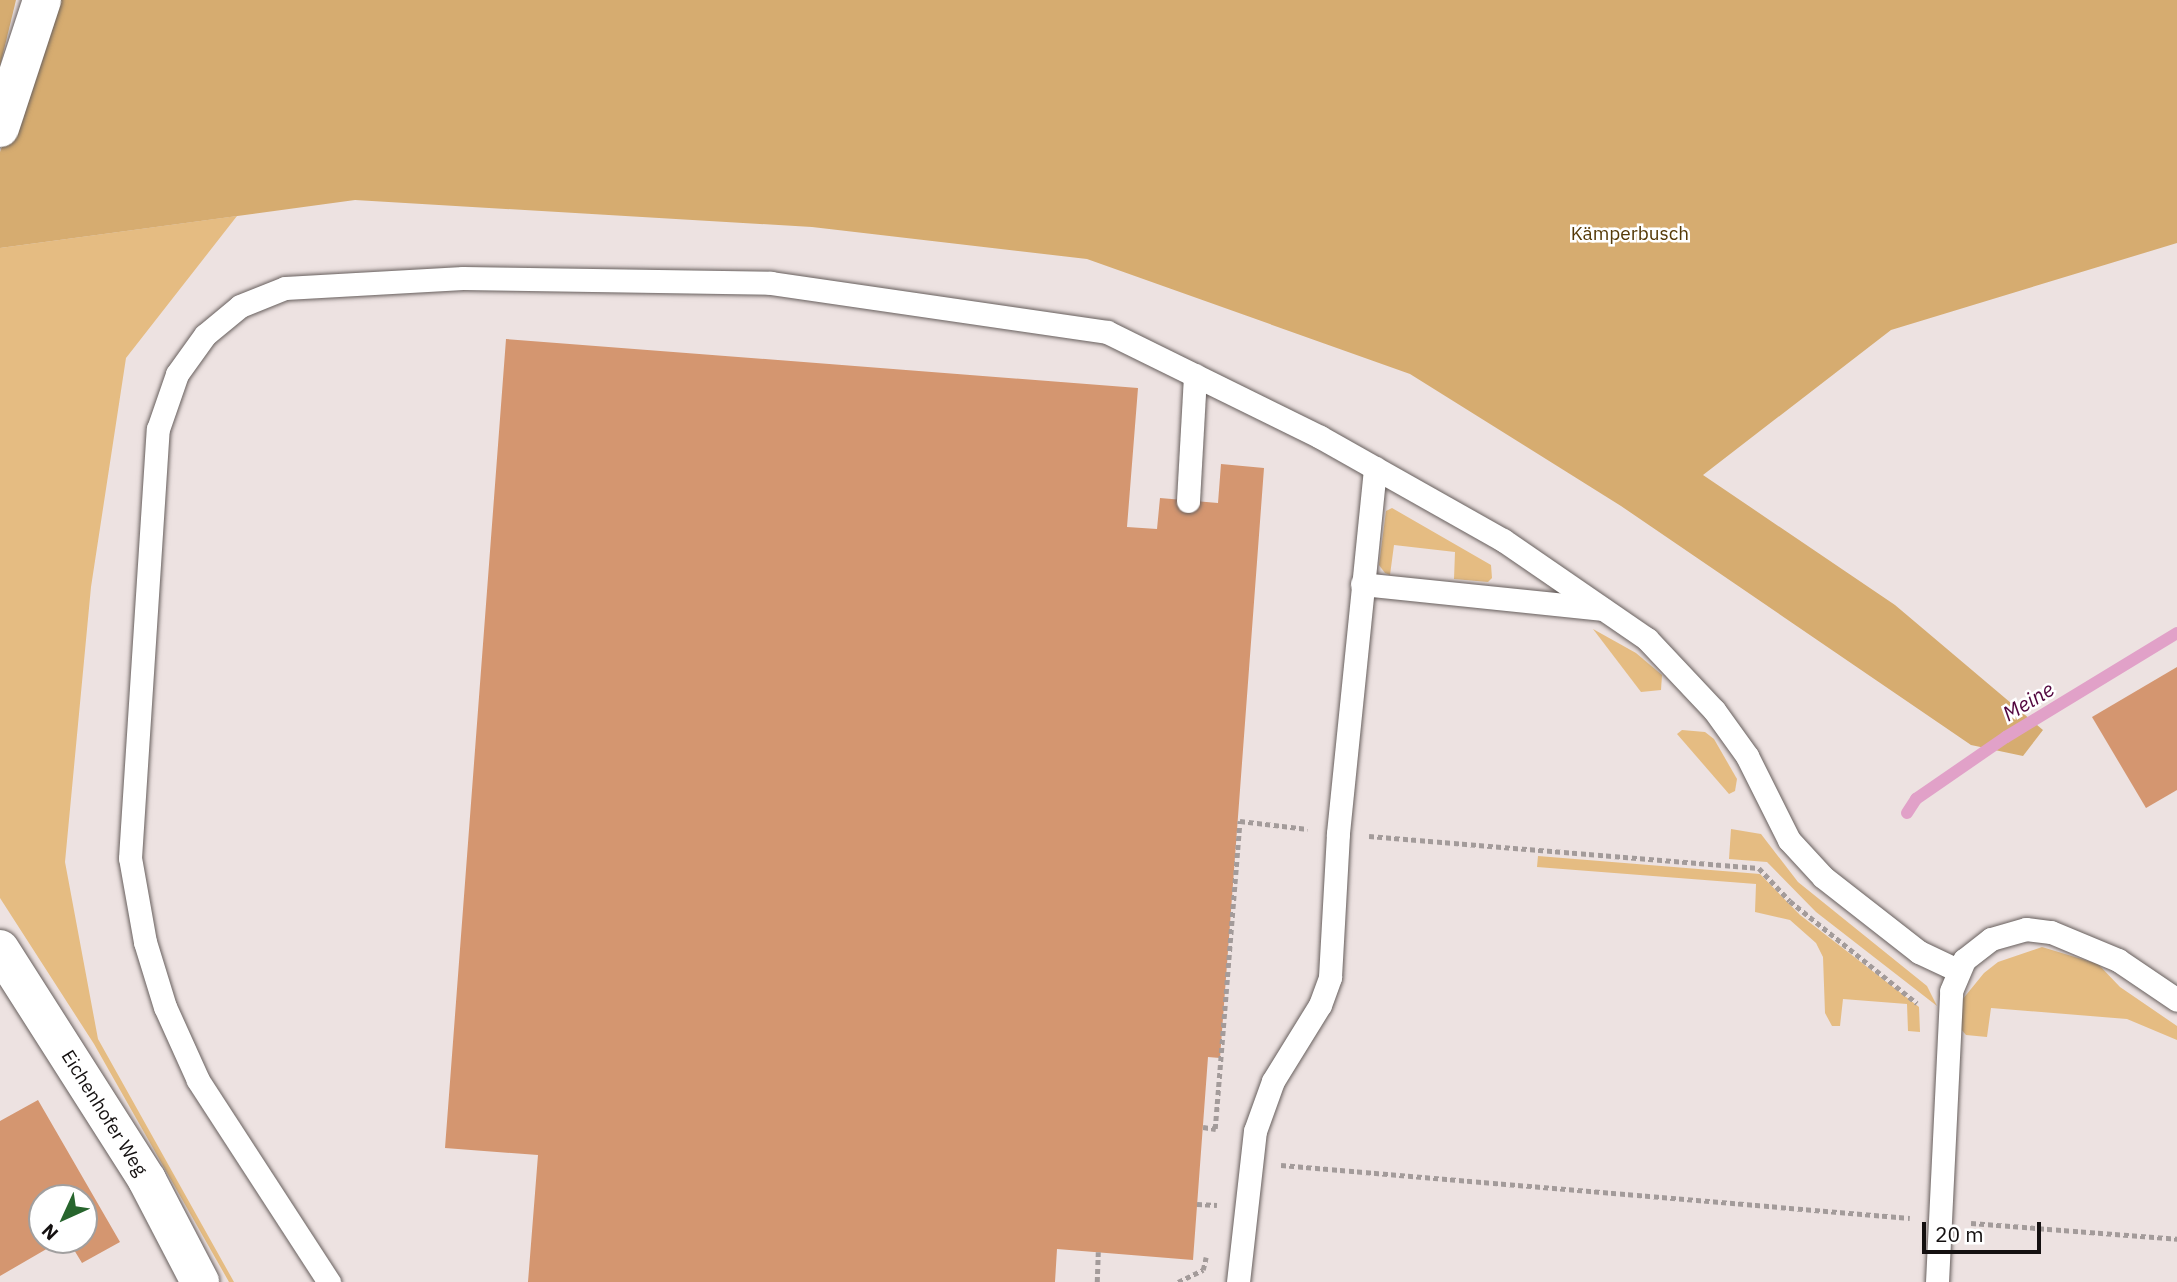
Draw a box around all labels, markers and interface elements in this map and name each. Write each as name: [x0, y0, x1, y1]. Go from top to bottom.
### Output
park label: Kämperbusch: [1571, 223, 1689, 245]
water label: Meine: [1998, 676, 2058, 726]
street label: Eichenhofer Weg: [56, 1046, 152, 1180]
north arrow: [28, 1184, 98, 1254]
scale bar: [1925, 1208, 2044, 1252]
text: N: [36, 1219, 63, 1246]
text: 20 m: [1935, 1220, 1984, 1248]

